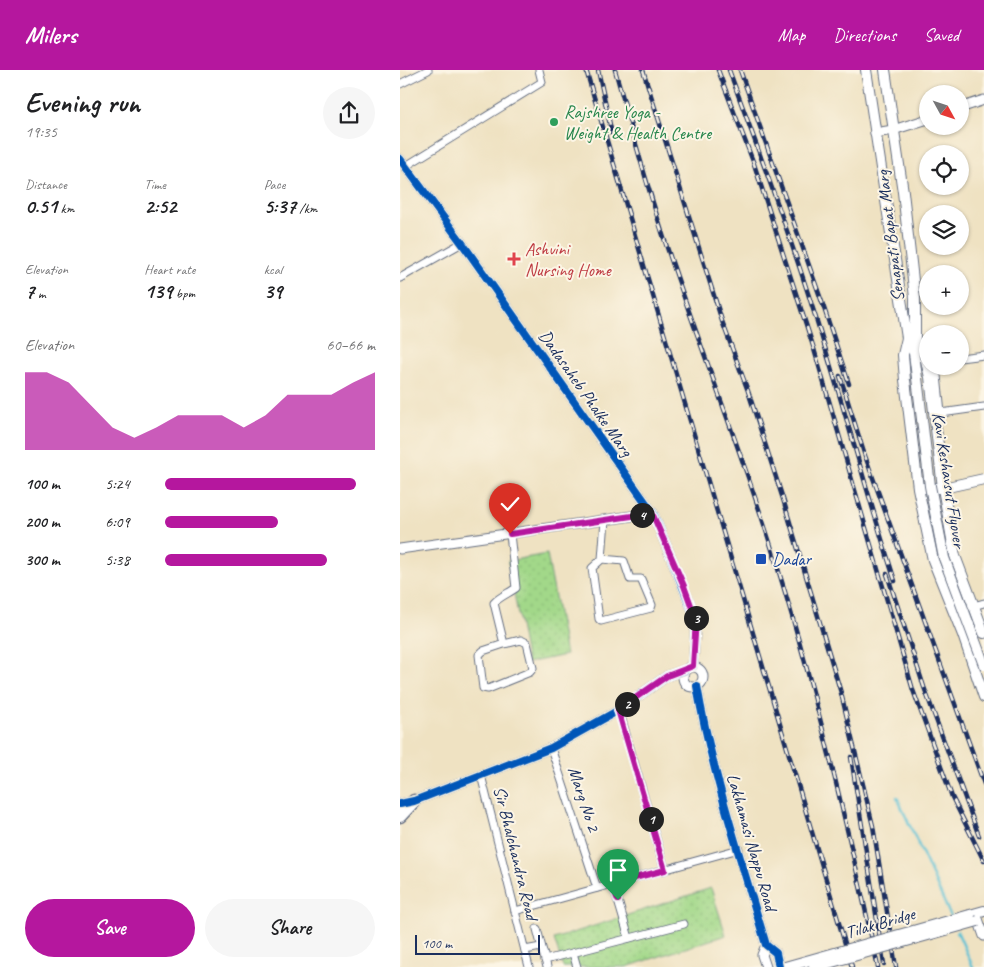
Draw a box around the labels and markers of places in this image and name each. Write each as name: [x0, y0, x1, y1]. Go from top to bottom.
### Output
place label: Rajshree Yoga - Weight & Health Centre: [564, 101, 712, 144]
marker: Rajshree Yoga - Weight & Health Centre: [548, 116, 560, 128]
place label: Ashvini Nursing Home: [525, 238, 612, 281]
marker: Ashvini Nursing Home: [507, 252, 521, 266]
pin: [489, 483, 531, 534]
pin: 4: [630, 502, 654, 528]
place label: Dadar: [772, 548, 813, 570]
marker: Dadar: [754, 552, 768, 566]
pin: 3: [684, 606, 708, 630]
pin: 2: [614, 692, 640, 716]
pin: 1: [638, 806, 664, 832]
pin: [597, 849, 639, 900]

